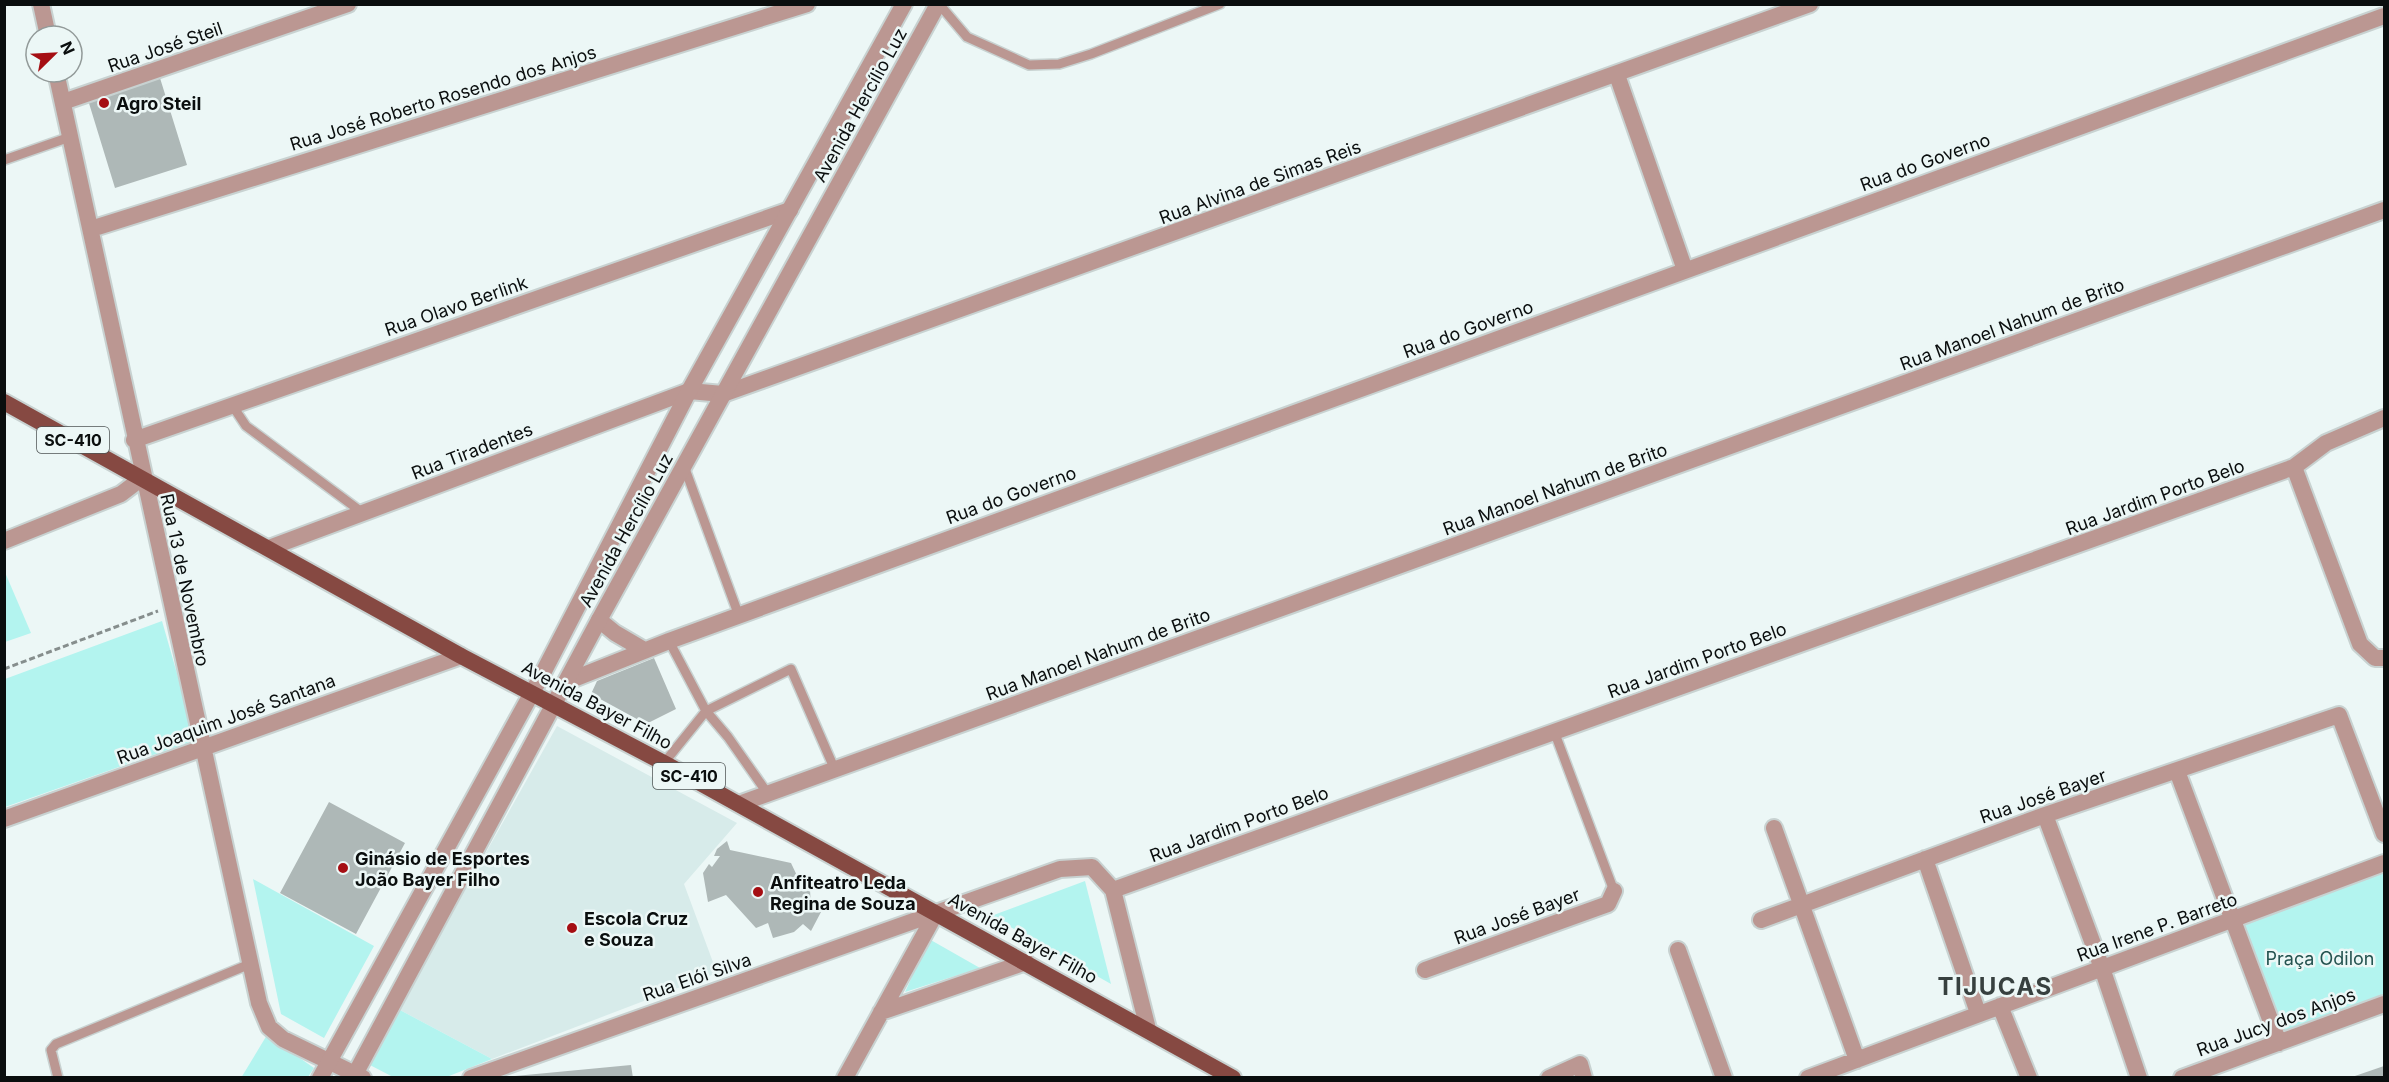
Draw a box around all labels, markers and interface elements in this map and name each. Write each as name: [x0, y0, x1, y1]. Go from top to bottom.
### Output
street label: Rua José Steil: [105, 18, 225, 76]
north arrow: [24, 24, 84, 84]
street label: Avenida Hercílio Luz: [809, 24, 911, 186]
text: N: [56, 38, 79, 58]
street label: Rua José Roberto Rosendo dos Anjos: [287, 41, 599, 155]
place label: Agro Steil: [116, 93, 201, 114]
marker: Agro Steil: [97, 96, 111, 110]
street label: Rua do Governo: [1857, 129, 1993, 195]
street label: Rua Alvina de Simas Reis: [1156, 136, 1364, 228]
street label: Rua Olavo Berlink: [382, 272, 530, 340]
street label: Rua Manoel Nahum de Brito: [1897, 274, 2127, 374]
street label: Rua do Governo: [1400, 296, 1536, 362]
street label: Rua Tiradentes: [408, 418, 536, 484]
road number: SC-410: [37, 427, 109, 453]
street label: Rua Manoel Nahum de Brito: [1440, 439, 1670, 539]
street label: Avenida Hercílio Luz: [575, 449, 677, 611]
street label: Rua Jardim Porto Belo: [2063, 455, 2247, 539]
street label: Rua do Governo: [943, 462, 1079, 528]
street label: Rua 13 de Novembro: [156, 492, 214, 668]
street label: Rua Manoel Nahum de Brito: [983, 604, 1213, 704]
street label: Rua Jardim Porto Belo: [1605, 618, 1789, 702]
street label: Avenida Bayer Filho: [518, 656, 676, 754]
street label: Rua Joaquim José Santana: [114, 670, 338, 768]
road number: SC-410: [653, 763, 725, 789]
street label: Rua José Bayer: [1977, 764, 2109, 827]
street label: Rua Jardim Porto Belo: [1147, 782, 1331, 866]
place label: Ginásio de Esportes João Bayer Filho: [355, 848, 530, 890]
marker: Ginásio de Esportes João Bayer Filho: [336, 861, 350, 875]
place label: Anfiteatro Leda Regina de Souza: [770, 872, 916, 914]
street label: Rua José Bayer: [1451, 883, 1583, 948]
marker: Anfiteatro Leda Regina de Souza: [751, 885, 765, 899]
street label: Avenida Bayer Filho: [945, 888, 1101, 988]
street label: Rua Irene P. Barreto: [2074, 888, 2240, 966]
place label: Escola Cruz e Souza: [584, 908, 688, 950]
marker: Escola Cruz e Souza: [565, 921, 579, 935]
park label: Praça Odilon: [2266, 948, 2374, 969]
street label: Rua Elói Silva: [640, 949, 754, 1005]
district label: TIJUCAS: [1937, 972, 2053, 1001]
street label: Rua Jucy dos Anjos: [2194, 983, 2358, 1061]

